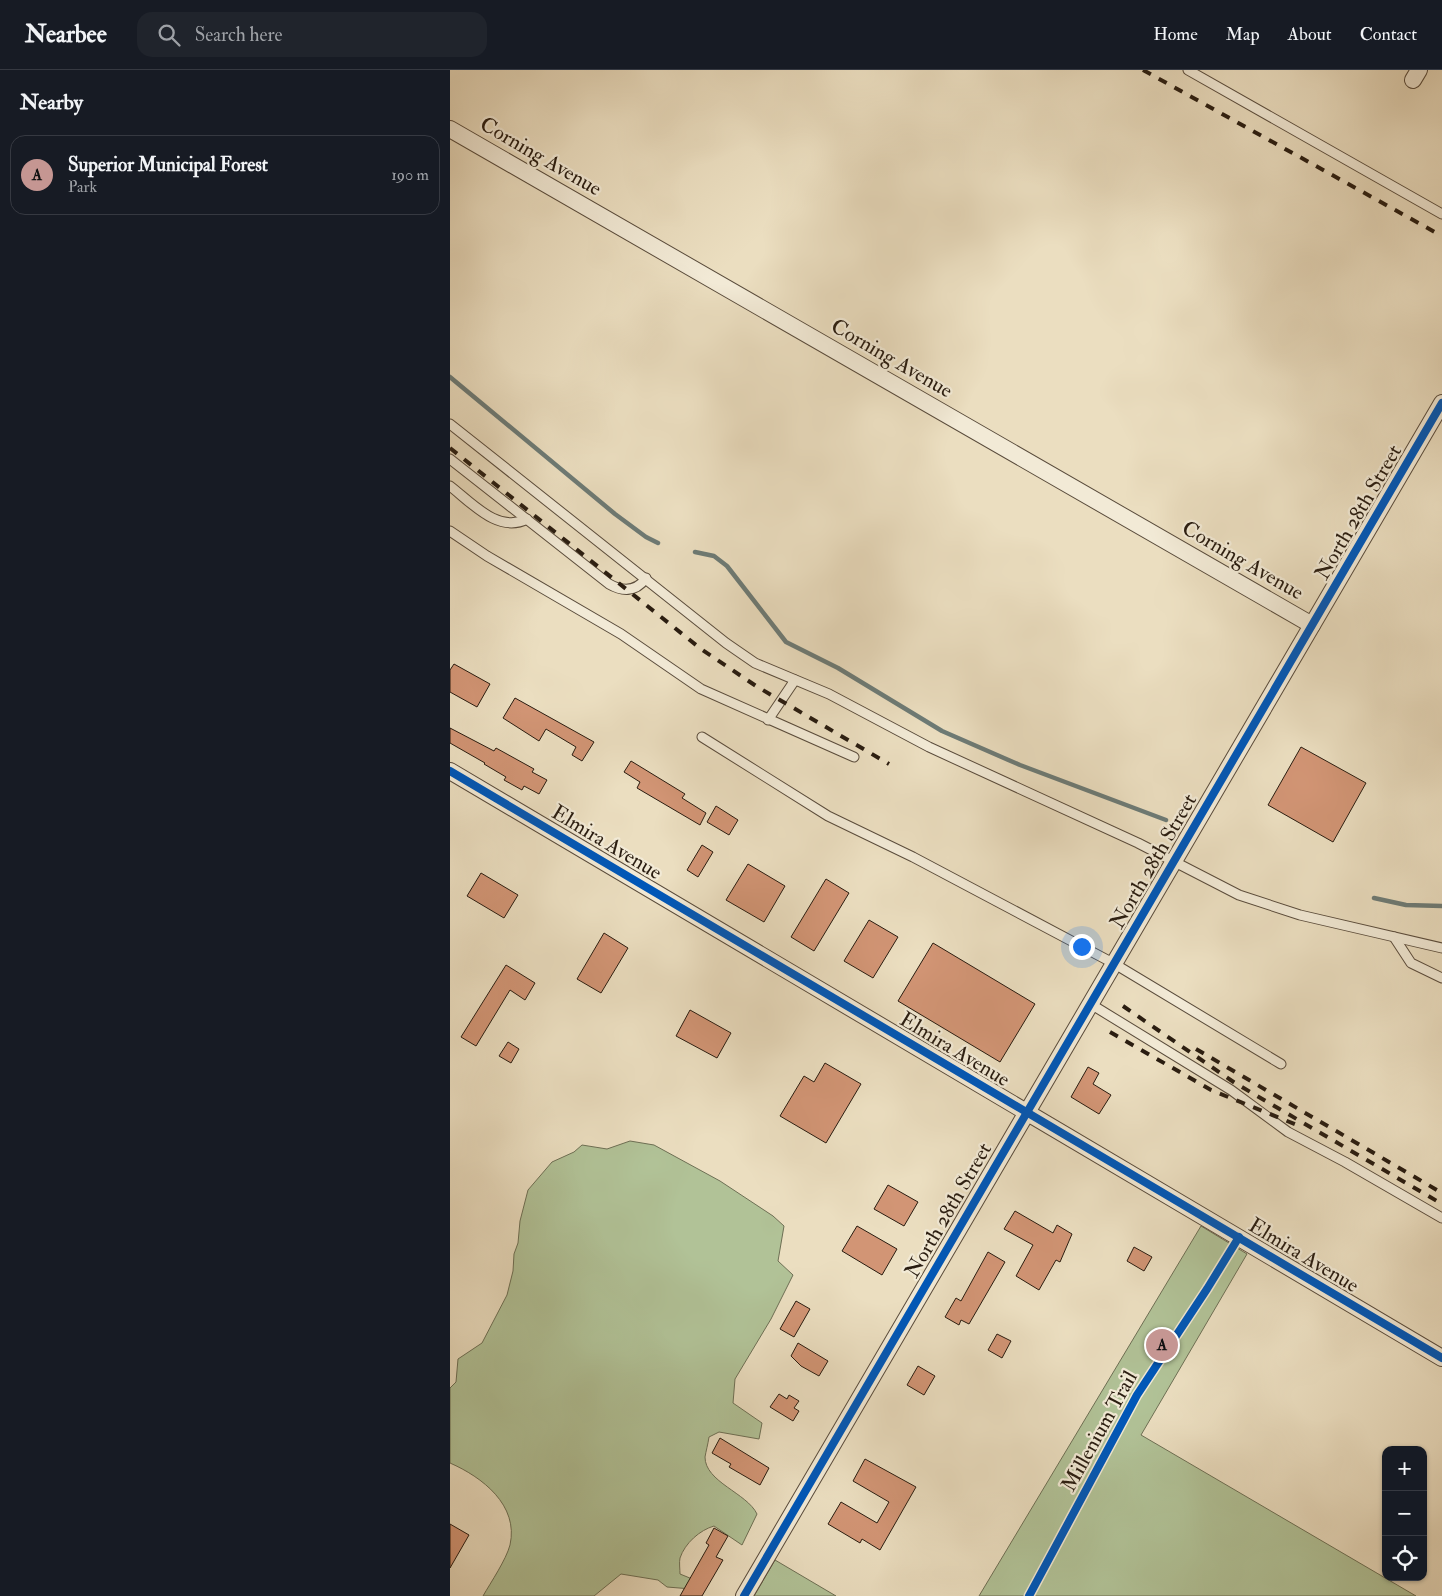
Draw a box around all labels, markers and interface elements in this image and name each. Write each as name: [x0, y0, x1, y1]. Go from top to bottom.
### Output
search box: [137, 12, 487, 57]
text: Nearbee: [25, 19, 107, 50]
icon: search: [155, 21, 183, 49]
text: Search here: [195, 23, 282, 47]
text: Home: [1153, 23, 1198, 46]
text: Map: [1226, 23, 1260, 46]
text: About: [1288, 23, 1332, 46]
text: Contact: [1360, 23, 1417, 46]
text: Nearby: [20, 89, 83, 116]
street label: Corning Avenue: [475, 111, 607, 202]
text: Superior Municipal Forest: [68, 153, 268, 177]
text: A: [32, 165, 42, 185]
text: 190 m: [391, 165, 429, 185]
text: Park: [68, 177, 97, 197]
street label: Corning Avenue: [826, 313, 958, 404]
street label: North 28th Street: [1309, 440, 1408, 585]
street label: Corning Avenue: [1177, 515, 1309, 606]
street label: North 28th Street: [1104, 789, 1203, 934]
street label: Elmira Avenue: [547, 799, 667, 886]
your location: [1069, 934, 1095, 960]
street label: Elmira Avenue: [895, 1006, 1015, 1093]
street label: North 28th Street: [899, 1138, 998, 1283]
street label: Elmira Avenue: [1244, 1212, 1364, 1299]
pin: A: [1146, 1326, 1178, 1364]
street label: Millenium Trail: [1055, 1366, 1144, 1496]
map controls: [1382, 1446, 1427, 1581]
button: +: [1382, 1446, 1427, 1491]
button: −: [1382, 1491, 1427, 1536]
button: locate: [1382, 1536, 1427, 1581]

